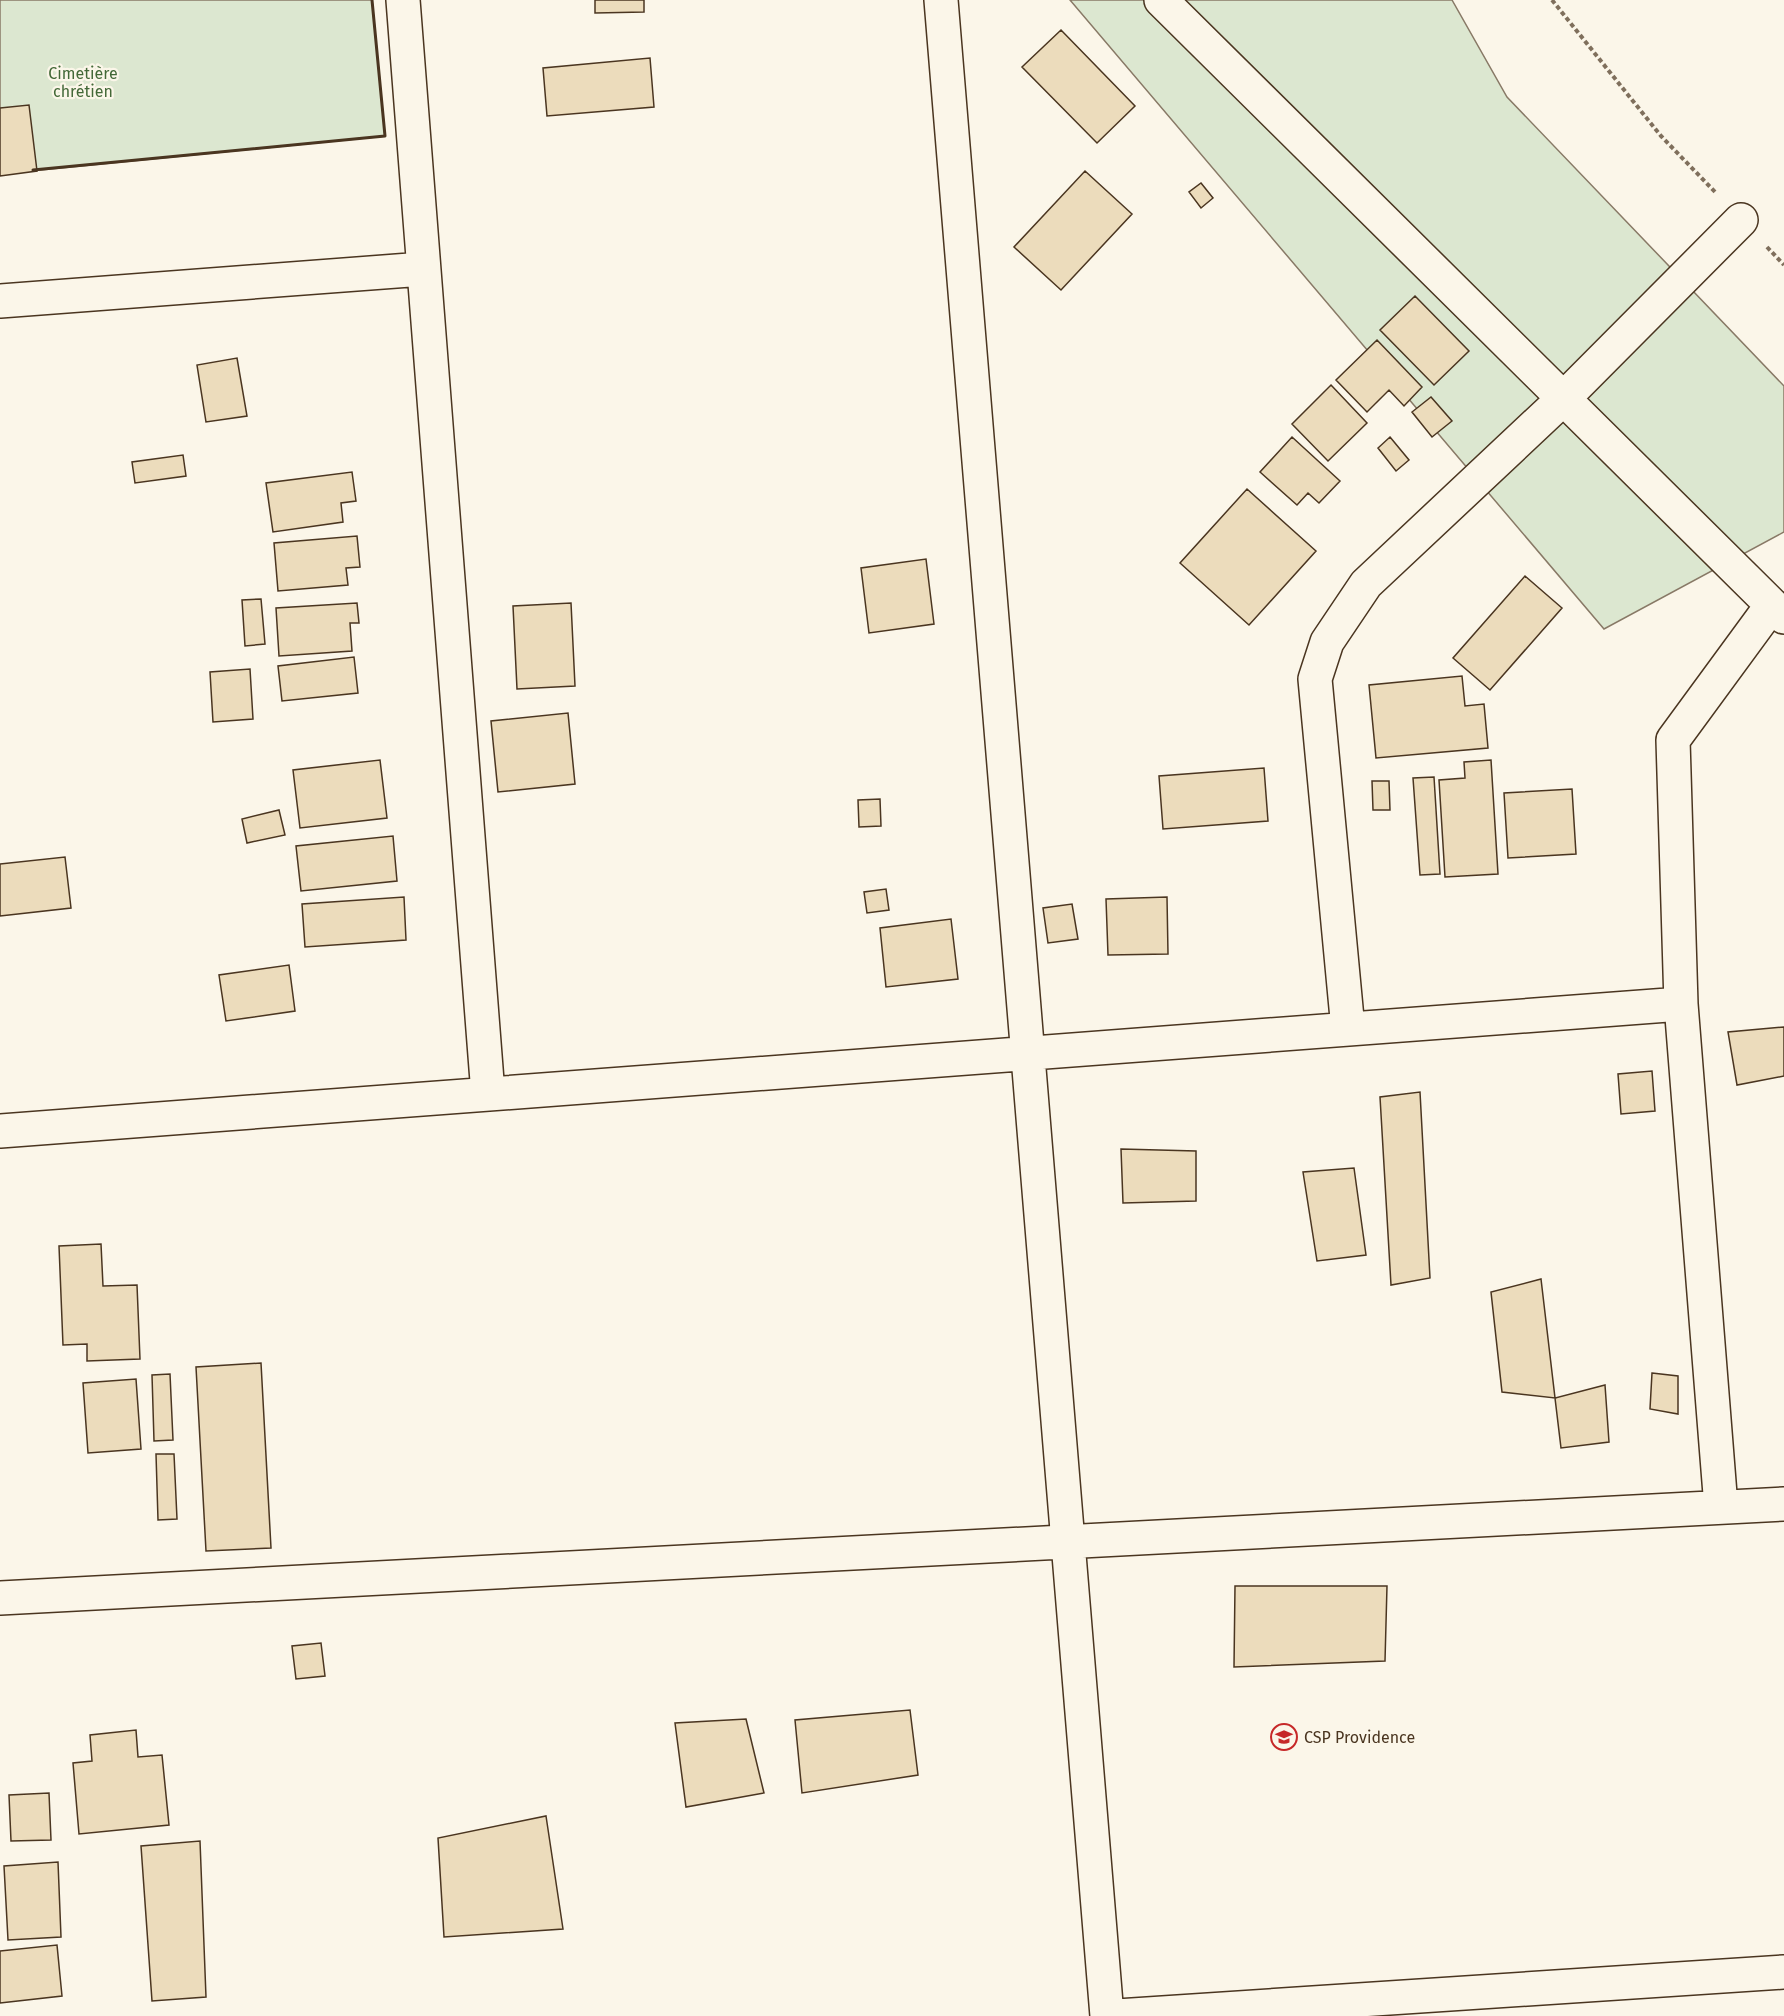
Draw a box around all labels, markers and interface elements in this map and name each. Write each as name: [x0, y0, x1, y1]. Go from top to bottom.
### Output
park label: Cimetière chrétien: [48, 64, 118, 101]
school or university icon: CSP Providence: [1269, 1722, 1299, 1752]
place label: CSP Providence: [1304, 1728, 1415, 1747]

